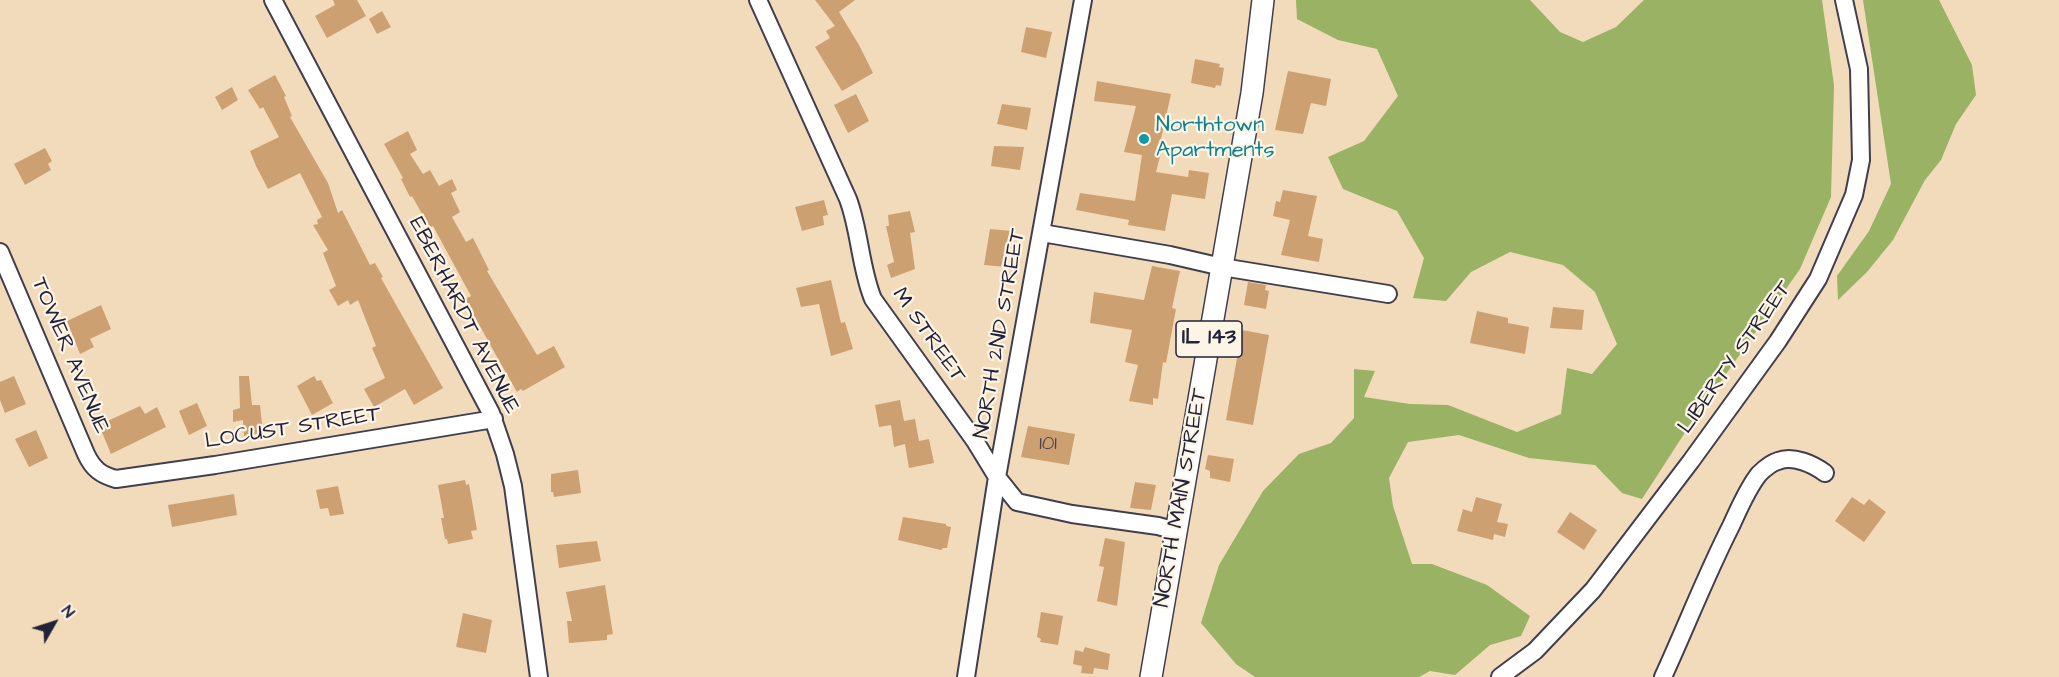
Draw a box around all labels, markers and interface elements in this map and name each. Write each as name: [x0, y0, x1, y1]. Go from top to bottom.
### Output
place label: Northtown Apartments: [1156, 113, 1275, 164]
marker: Northtown Apartments: [1137, 132, 1151, 146]
street label: EBERHARDT AVENUE: [402, 213, 524, 419]
street label: NORTH 2ND STREET: [970, 227, 1032, 441]
street label: TOWER AVENUE: [24, 274, 114, 438]
street label: LIBERTY STREET: [1673, 277, 1799, 439]
street label: M STREET: [886, 283, 970, 389]
road number: IL 143: [1176, 321, 1242, 357]
street label: NORTH MAIN STREET: [1150, 387, 1214, 609]
street label: LOCUST STREET: [203, 402, 383, 456]
house number: 101: [1039, 433, 1057, 457]
north arrow: [24, 593, 84, 653]
text: N: [56, 601, 80, 622]

